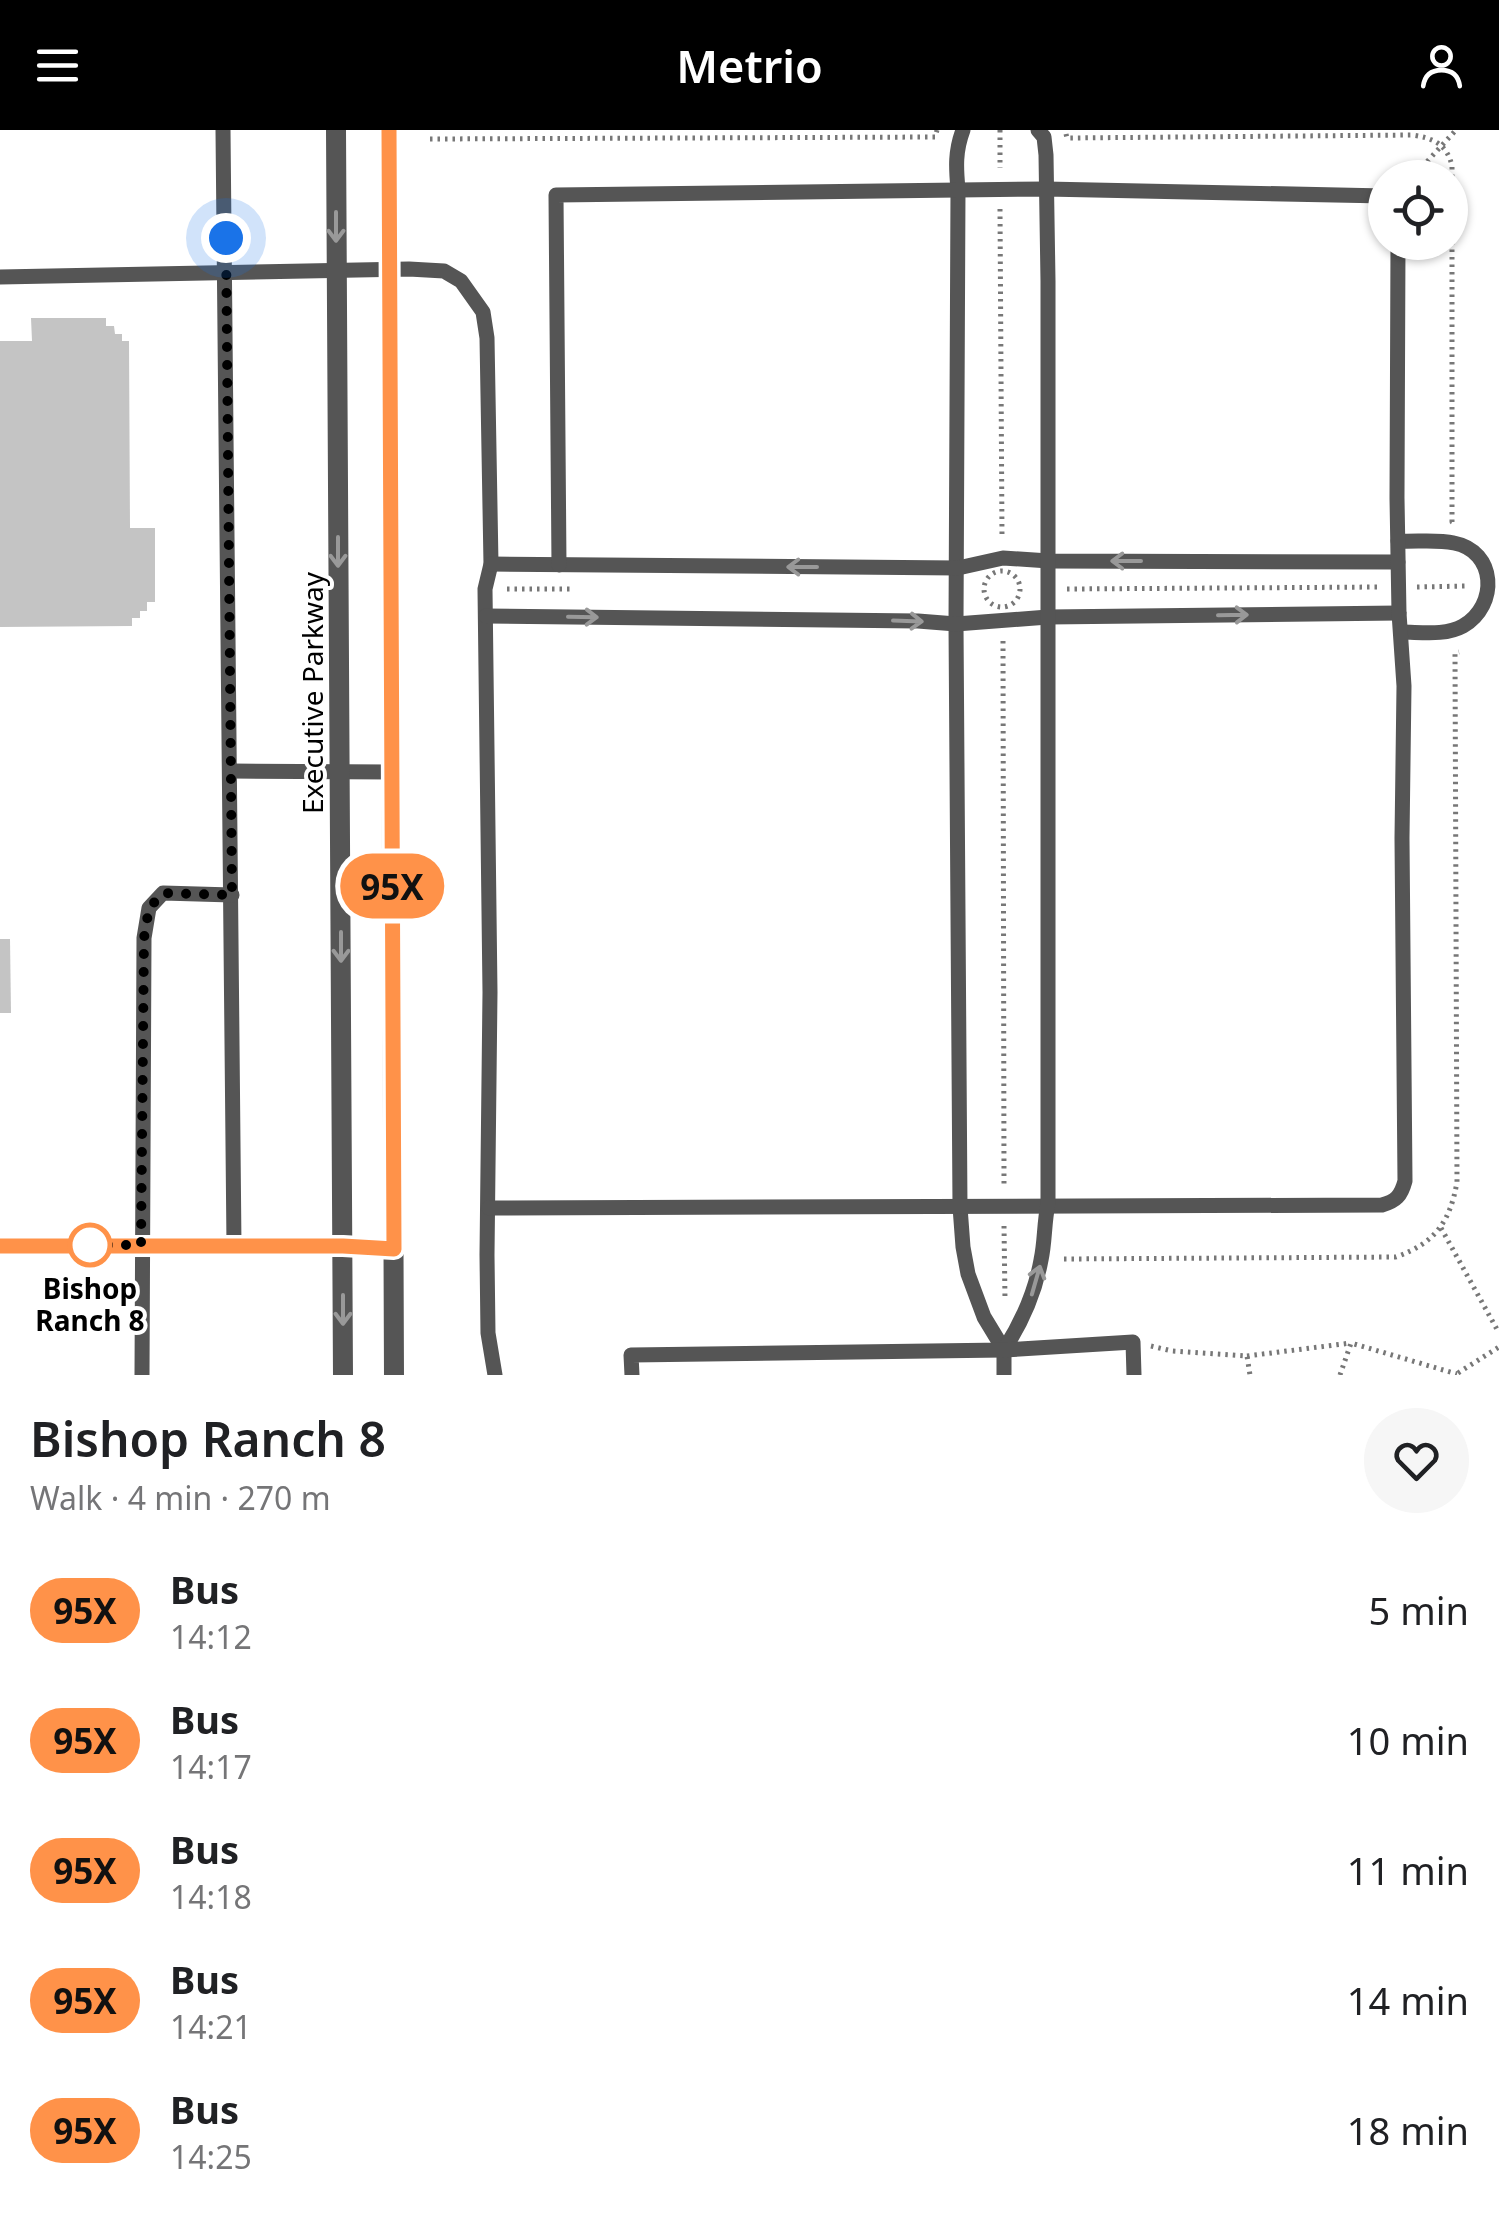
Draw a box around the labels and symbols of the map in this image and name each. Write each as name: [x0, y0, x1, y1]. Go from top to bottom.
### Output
one-way arrow: [326, 210, 346, 243]
your location: [201, 213, 251, 263]
one-way arrow: [328, 536, 348, 568]
one-way arrow: [1110, 552, 1142, 570]
one-way arrow: [787, 558, 820, 576]
street label: Executive Parkway: [293, 571, 331, 814]
one-way arrow: [1216, 605, 1248, 624]
one-way arrow: [566, 608, 599, 626]
one-way arrow: [892, 611, 924, 630]
line badge: 95X: [334, 854, 450, 918]
one-way arrow: [332, 930, 350, 963]
marker: Bishop Ranch 8: [69, 1224, 111, 1266]
one-way arrow: [1028, 1265, 1046, 1296]
place label: Bishop Ranch 8: [35, 1269, 145, 1339]
one-way arrow: [334, 1294, 352, 1326]

